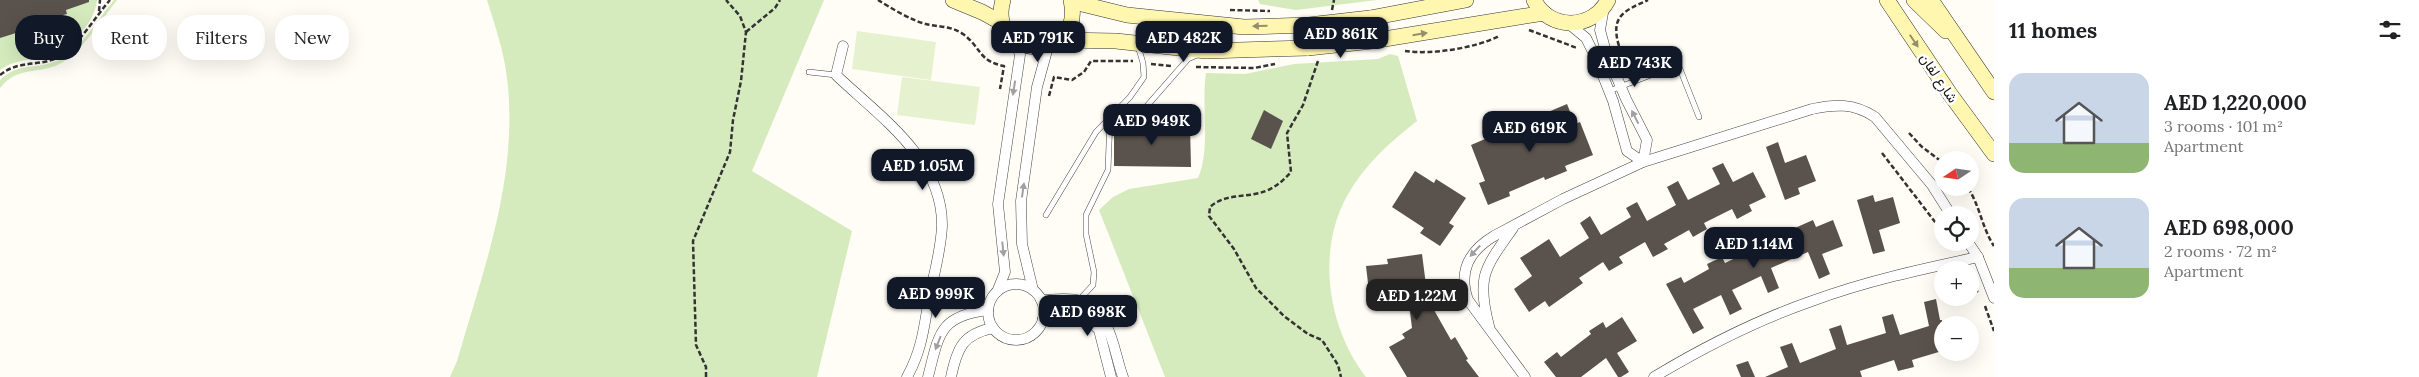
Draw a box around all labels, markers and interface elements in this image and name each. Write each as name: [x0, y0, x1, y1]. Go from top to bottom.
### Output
chip: Buy: [15, 15, 82, 60]
chip: Rent: [92, 15, 167, 60]
chip: Filters: [177, 15, 265, 60]
chip: New: [275, 15, 349, 60]
icon: filters: [2376, 16, 2404, 44]
pin: AED 861K: [1289, 17, 1393, 59]
text: 11 homes: [2009, 17, 2097, 44]
pin: AED 791K: [986, 20, 1090, 63]
pin: AED 482K: [1132, 20, 1236, 63]
one-way arrow: [1252, 22, 1268, 30]
text: AED 861K: [1304, 23, 1378, 43]
text: AED 791K: [1002, 27, 1074, 47]
text: AED 482K: [1147, 27, 1221, 47]
one-way arrow: [1412, 29, 1428, 37]
one-way arrow: [1909, 34, 1919, 48]
pin: AED 743K: [1583, 46, 1687, 88]
street label: شارع لفان: [1914, 50, 1962, 107]
text: AED 743K: [1598, 52, 1672, 72]
one-way arrow: [1010, 80, 1018, 96]
text: AED 1,220,000: [2164, 89, 2307, 116]
icon: home: [2049, 93, 2109, 153]
pin: AED 949K: [1100, 104, 1204, 146]
text: AED 949K: [1114, 110, 1190, 130]
pin: AED 619K: [1478, 110, 1582, 153]
one-way arrow: [1631, 110, 1639, 124]
text: 3 rooms · 101 m²: [2164, 116, 2283, 136]
text: AED 619K: [1493, 117, 1567, 137]
text: Apartment: [2164, 136, 2244, 156]
pin: AED 1.05M: [866, 148, 980, 191]
north arrow: [1934, 151, 1979, 196]
map controls: [1934, 151, 1979, 361]
text: AED 1.05M: [882, 155, 964, 175]
one-way arrow: [1019, 182, 1027, 198]
button: locate: [1934, 206, 1979, 251]
text: AED 698,000: [2164, 214, 2294, 241]
icon: home: [2049, 218, 2109, 278]
pin: AED 1.14M: [1697, 226, 1811, 269]
text: AED 1.14M: [1715, 233, 1793, 253]
one-way arrow: [999, 241, 1007, 257]
text: 2 rooms · 72 m²: [2164, 241, 2277, 261]
one-way arrow: [1469, 245, 1481, 257]
button: +: [1934, 261, 1979, 306]
text: Apartment: [2164, 261, 2244, 281]
pin: AED 999K: [884, 276, 988, 319]
pin: AED 1.22M: [1360, 278, 1474, 321]
text: AED 999K: [898, 283, 974, 303]
text: AED 1.22M: [1377, 285, 1457, 305]
pin: AED 698K: [1036, 294, 1140, 337]
text: AED 698K: [1050, 301, 1126, 321]
button: −: [1934, 316, 1979, 361]
one-way arrow: [934, 336, 942, 351]

